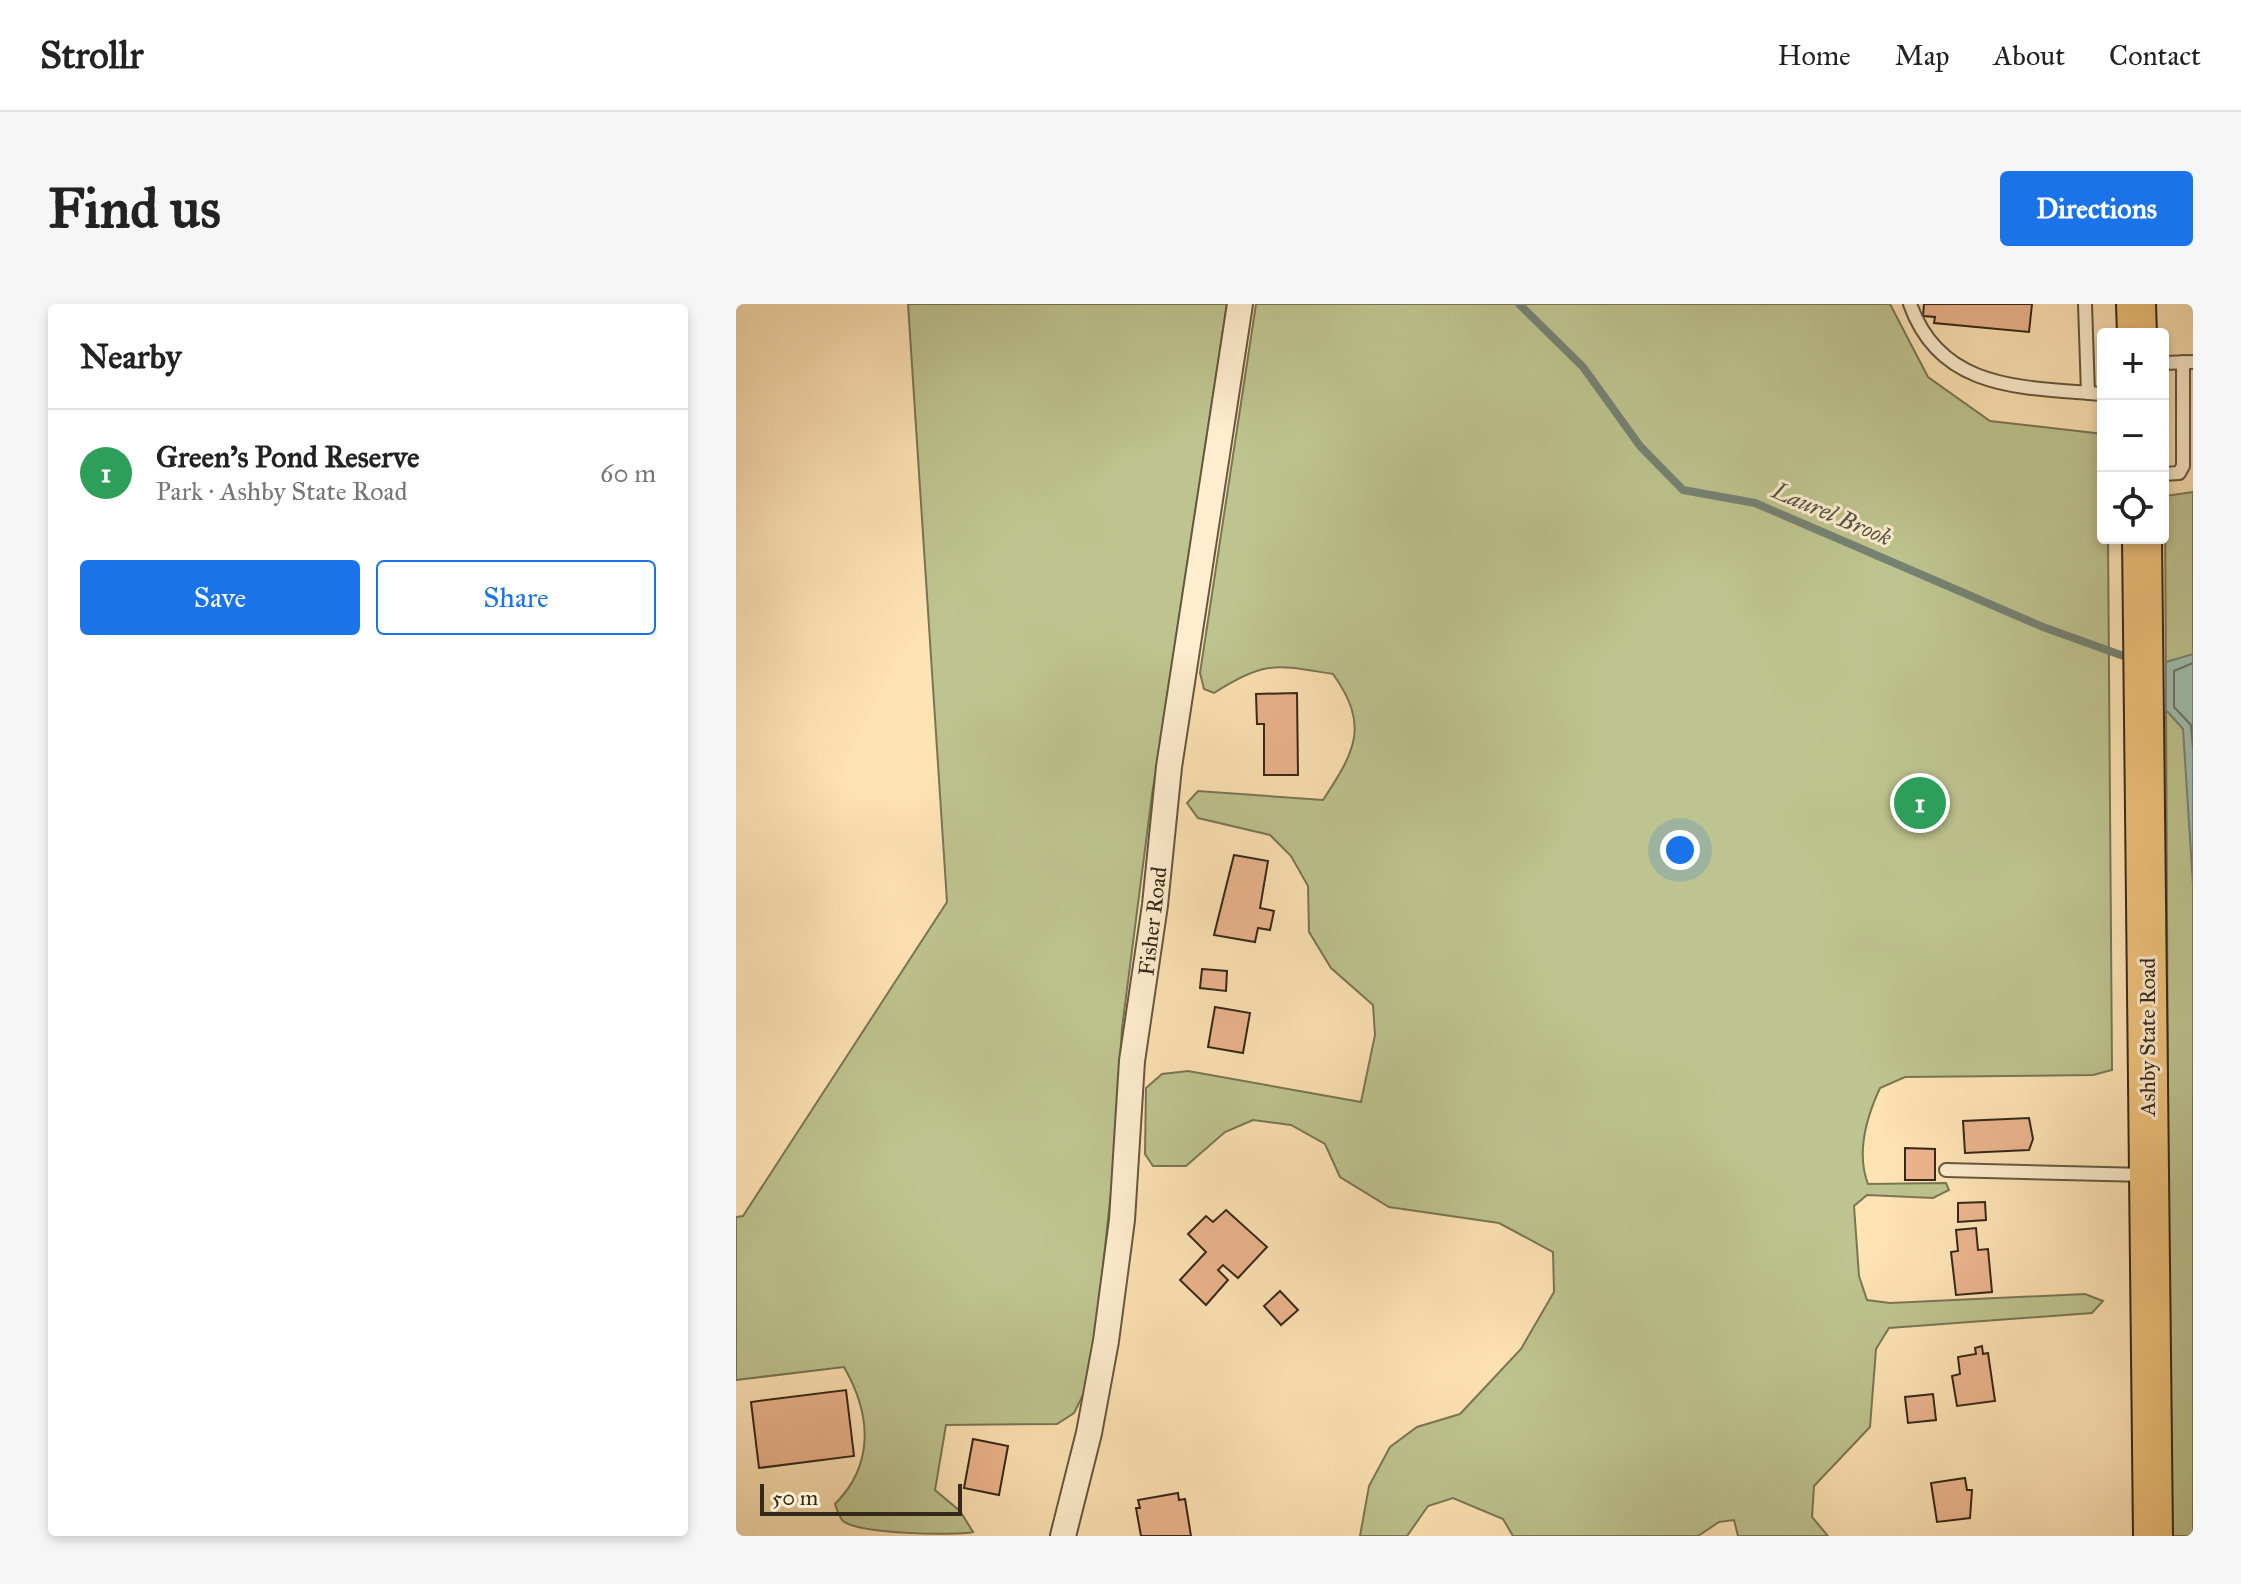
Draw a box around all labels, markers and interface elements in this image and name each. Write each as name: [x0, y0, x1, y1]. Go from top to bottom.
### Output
text: Strollr: [40, 32, 143, 78]
text: Home: [1778, 38, 1851, 73]
text: Map: [1895, 38, 1949, 73]
text: About: [1993, 38, 2065, 73]
text: Contact: [2109, 38, 2201, 73]
button: Directions: [2000, 171, 2193, 246]
text: Find us: [48, 174, 221, 242]
map controls: [2097, 328, 2169, 544]
button: +: [2097, 328, 2169, 400]
text: Nearby: [80, 336, 182, 377]
button: −: [2097, 400, 2169, 472]
text: Green's Pond Reserve: [156, 439, 419, 475]
text: 1: [101, 457, 111, 489]
text: 60 m: [600, 457, 656, 489]
button: locate: [2097, 472, 2169, 544]
text: Park · Ashby State Road: [156, 475, 407, 507]
water label: Laurel Brook: [1767, 475, 1897, 553]
button: Save: [80, 560, 360, 635]
button: Share: [376, 560, 656, 635]
pin: 1: [1894, 773, 1946, 833]
your location: [1660, 830, 1700, 870]
street label: Fisher Road: [1132, 865, 1173, 977]
street label: Ashby State Road: [2134, 958, 2161, 1117]
scale bar: [760, 1480, 962, 1516]
text: 50 m: [772, 1484, 818, 1511]

